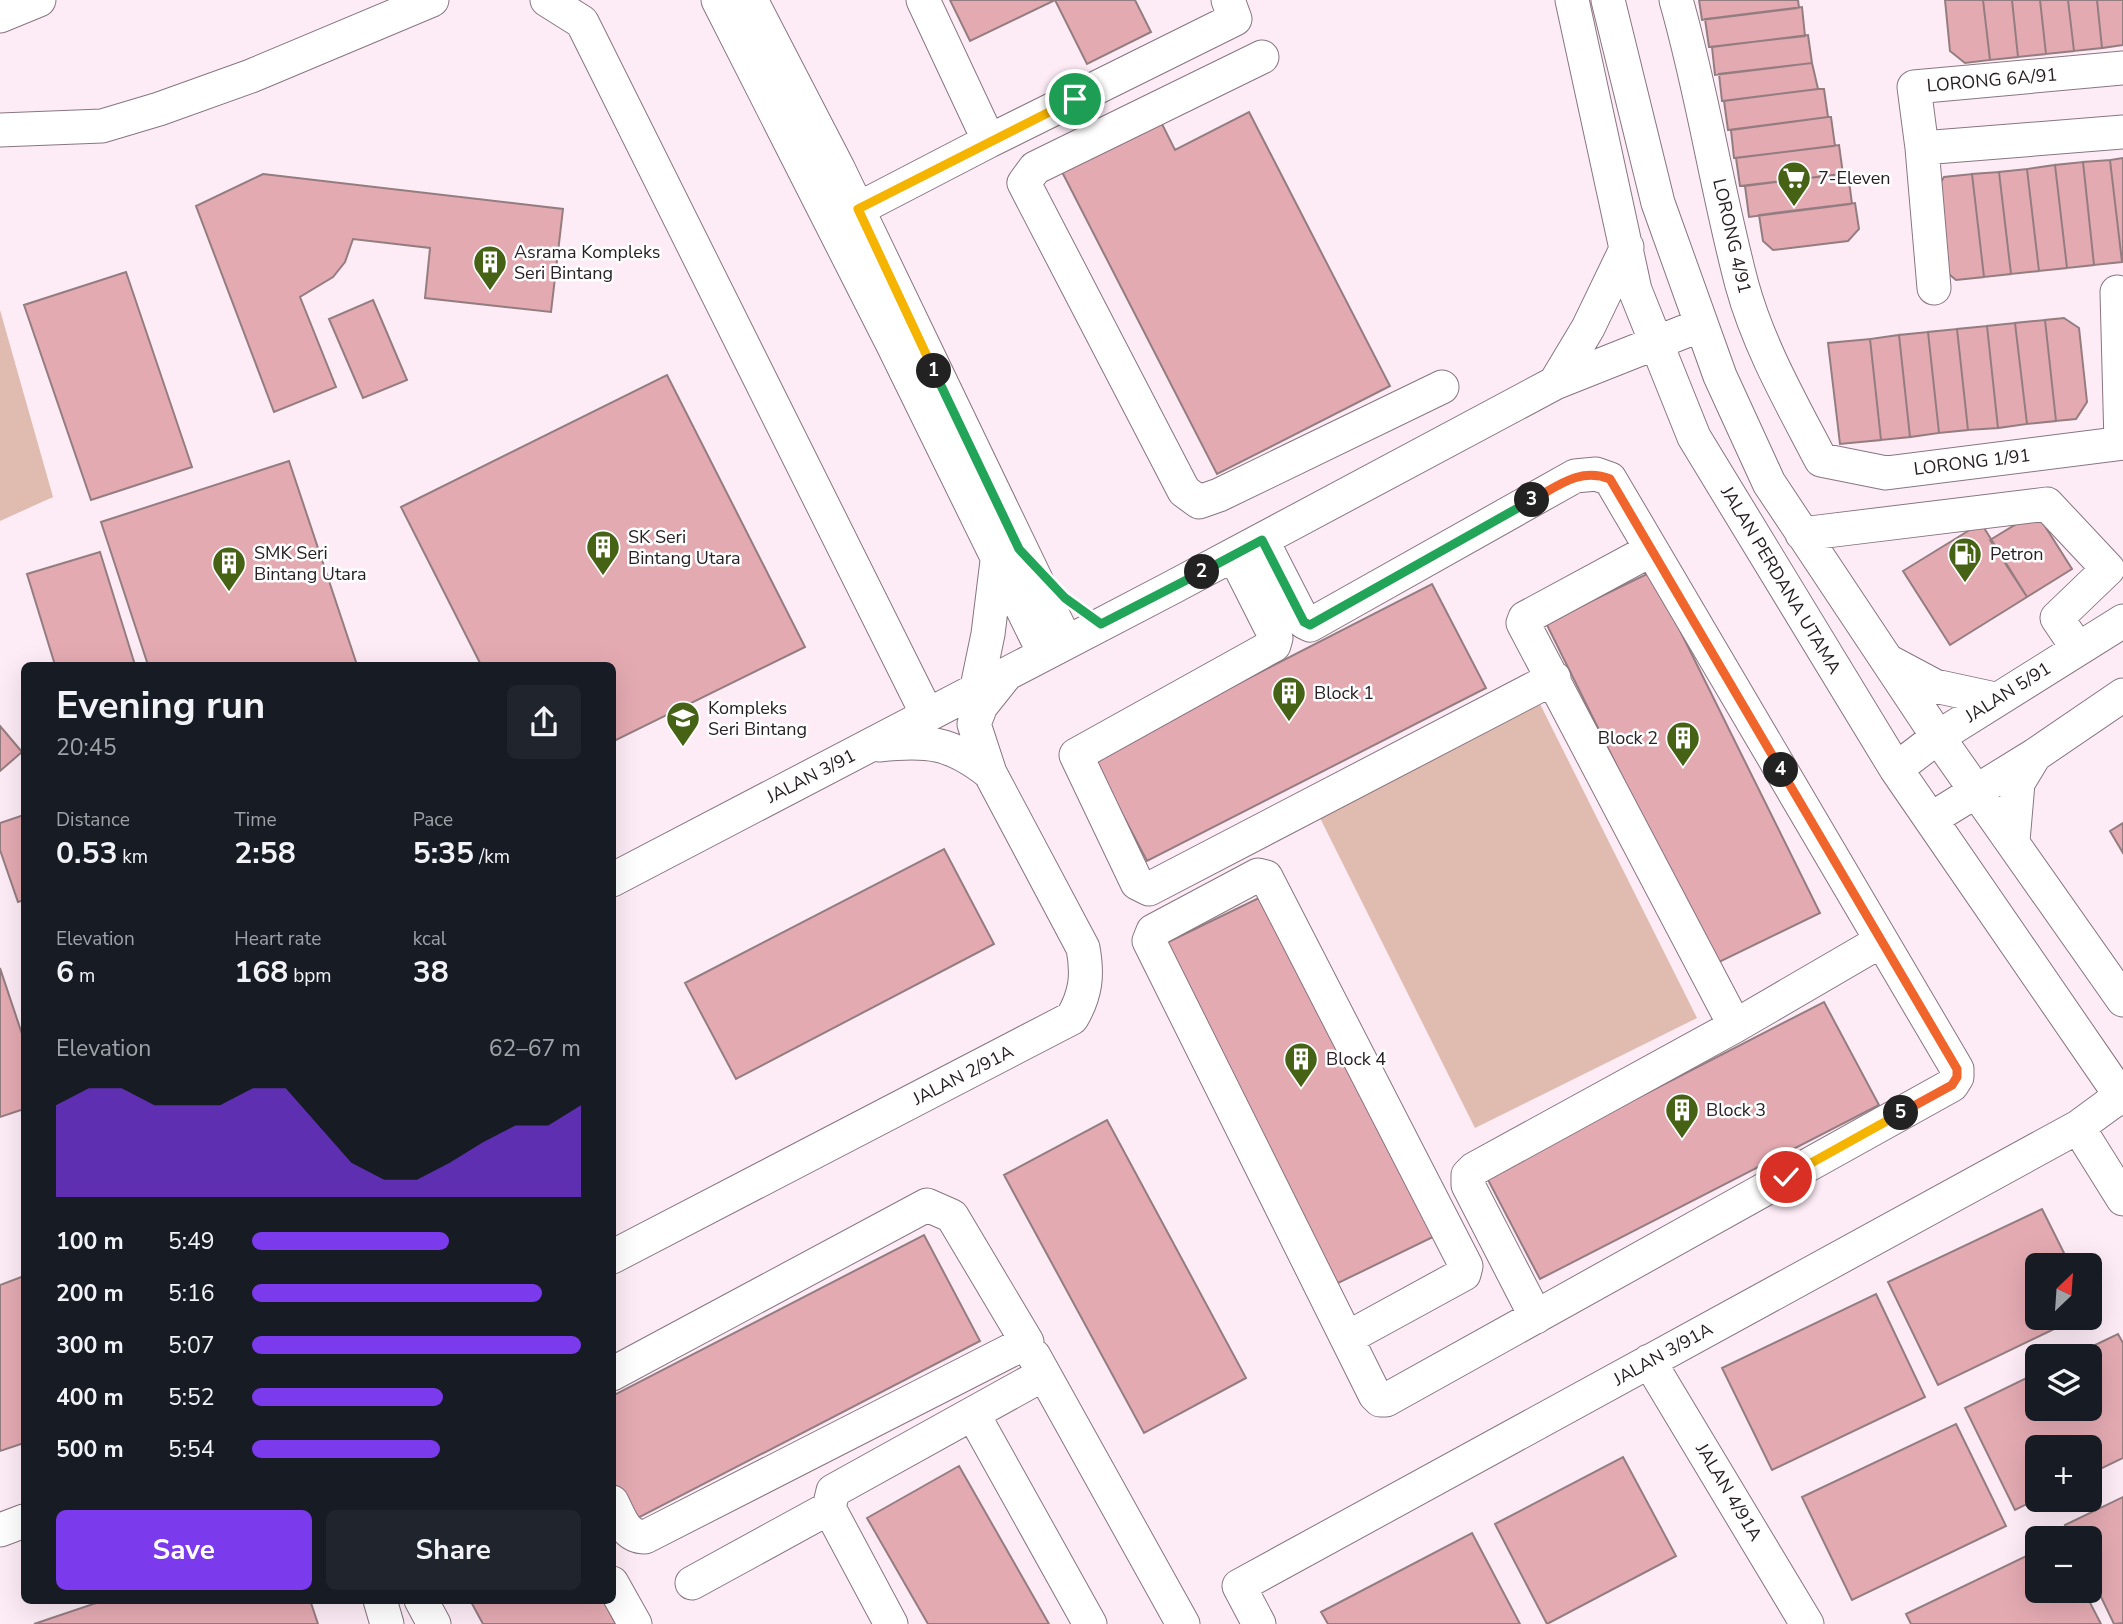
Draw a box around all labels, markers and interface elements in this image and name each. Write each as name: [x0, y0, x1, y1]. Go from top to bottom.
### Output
street label: LORONG 6A/91: [1926, 62, 2058, 98]
pin: [1045, 69, 1105, 129]
icon: arrive: [1056, 80, 1094, 118]
supermarket icon: 7-Eleven: [1775, 159, 1813, 208]
place label: 7-Eleven: [1818, 166, 1891, 190]
street label: LORONG 4/91: [1707, 176, 1757, 296]
place label: Asrama Kompleks Seri Bintang: [514, 240, 660, 285]
building icon: Asrama Kompleks Seri Bintang: [471, 243, 509, 292]
pin: 1: [916, 354, 951, 388]
text: 1: [928, 357, 939, 383]
street label: LORONG 1/91: [1912, 443, 2032, 481]
street label: JALAN PERDANA UTAMA: [1715, 481, 1847, 678]
pin: 3: [1514, 482, 1550, 518]
text: 3: [1526, 486, 1537, 512]
place label: SK Seri Bintang Utara: [628, 525, 741, 570]
building icon: SK Seri Bintang Utara: [584, 528, 622, 577]
fuel station icon: Petron: [1946, 535, 1984, 584]
place label: SMK Seri Bintang Utara: [254, 541, 367, 586]
place label: Petron: [1990, 542, 2043, 566]
building icon: SMK Seri Bintang Utara: [210, 544, 248, 593]
pin: 2: [1184, 554, 1220, 590]
text: 2: [1196, 558, 1207, 584]
street label: JALAN 5/91: [1960, 656, 2055, 728]
building icon: Block 1: [1270, 674, 1308, 723]
text: Evening run: [56, 680, 265, 731]
place label: Block 1: [1314, 681, 1374, 705]
button: share: [507, 685, 581, 759]
place label: Kompleks Seri Bintang: [708, 696, 807, 741]
school or university icon: Kompleks Seri Bintang: [664, 699, 702, 748]
building icon: Block 2: [1664, 719, 1702, 768]
place label: Block 2: [1598, 726, 1658, 750]
text: 20:45: [56, 732, 116, 763]
street label: JALAN 3/91: [761, 743, 860, 809]
pin: 4: [1764, 752, 1798, 788]
text: 4: [1775, 756, 1786, 782]
text: Distance: [56, 807, 130, 833]
text: Time: [234, 807, 277, 833]
text: Pace: [413, 807, 453, 833]
text: 0.53: [56, 833, 117, 874]
text: 2:58: [234, 833, 296, 874]
text: 5:35: [413, 833, 474, 874]
text: km: [117, 844, 148, 870]
text: /km: [474, 844, 510, 870]
text: Elevation: [56, 926, 135, 952]
text: Heart rate: [234, 926, 321, 952]
text: kcal: [413, 926, 446, 952]
text: 6: [56, 952, 74, 993]
text: 168: [234, 952, 288, 993]
text: 38: [413, 952, 449, 993]
text: m: [74, 963, 95, 989]
text: bpm: [288, 963, 332, 989]
text: Elevation: [56, 1033, 151, 1064]
text: 62–67 m: [489, 1033, 581, 1064]
street label: JALAN 2/91A: [908, 1039, 1017, 1111]
building icon: Block 4: [1282, 1040, 1320, 1089]
place label: Block 4: [1326, 1047, 1386, 1071]
building icon: Block 3: [1663, 1091, 1701, 1140]
pin: 5: [1884, 1096, 1918, 1130]
place label: Block 3: [1706, 1098, 1766, 1122]
text: 5: [1895, 1099, 1906, 1125]
pin: [1756, 1147, 1816, 1207]
icon: check: [1767, 1158, 1805, 1196]
text: 100 m: [56, 1226, 124, 1257]
text: 5:49: [168, 1226, 215, 1257]
north arrow: [2025, 1253, 2102, 1330]
map controls: [2025, 1253, 2102, 1603]
text: 200 m: [56, 1278, 124, 1309]
text: 5:16: [168, 1278, 215, 1309]
street label: JALAN 3/91A: [1608, 1317, 1717, 1392]
text: 300 m: [56, 1330, 124, 1361]
text: 5:07: [168, 1330, 215, 1361]
button: layers: [2025, 1344, 2102, 1421]
text: 400 m: [56, 1382, 124, 1413]
text: 5:52: [168, 1382, 215, 1413]
text: 500 m: [56, 1434, 124, 1465]
text: 5:54: [168, 1434, 215, 1465]
button: +: [2025, 1435, 2102, 1512]
street label: JALAN 4/91A: [1690, 1438, 1768, 1545]
button: Save: [56, 1510, 312, 1590]
button: Share: [326, 1510, 581, 1590]
button: −: [2025, 1526, 2102, 1603]

